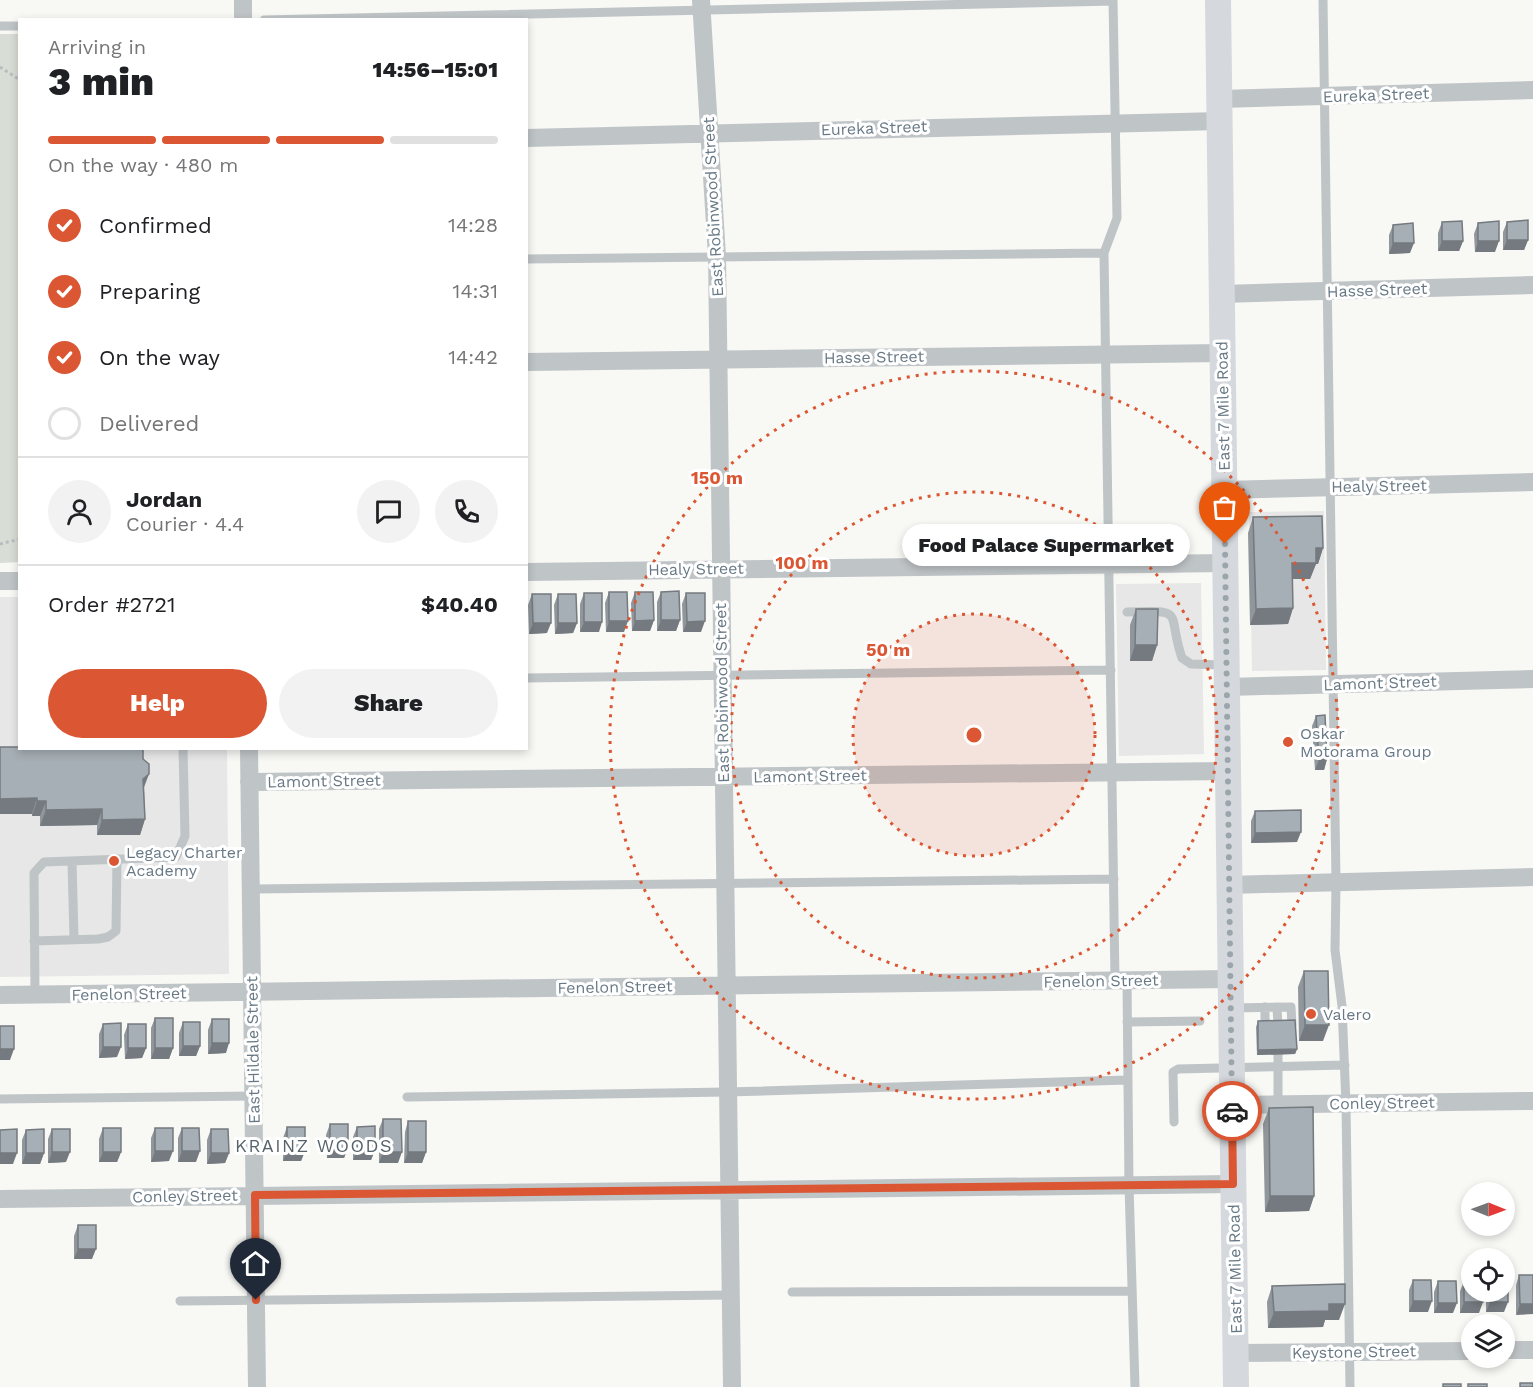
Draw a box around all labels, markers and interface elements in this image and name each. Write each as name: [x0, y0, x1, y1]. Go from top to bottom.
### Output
text: Arriving in: [48, 35, 146, 59]
text: 14:56–15:01: [373, 57, 498, 82]
text: 3 min: [48, 59, 154, 104]
street label: Eureka Street: [1322, 84, 1430, 106]
street label: East Robinwood Street: [699, 116, 727, 297]
street label: Eureka Street: [820, 117, 928, 139]
text: On the way · 480 m: [48, 153, 238, 177]
icon: check: [48, 209, 81, 242]
text: Confirmed: [99, 213, 212, 238]
text: 14:28: [448, 213, 498, 237]
icon: check: [48, 275, 81, 308]
text: Preparing: [99, 279, 200, 304]
text: 14:31: [453, 279, 498, 303]
street label: Hasse Street: [1326, 279, 1428, 301]
icon: check: [48, 341, 81, 374]
street label: East 7 Mile Road: [1212, 341, 1234, 471]
text: On the way: [99, 345, 220, 370]
text: 14:42: [448, 345, 498, 369]
street label: Hasse Street: [824, 347, 925, 367]
text: Delivered: [99, 411, 199, 436]
text: 150 m: [691, 467, 743, 488]
street label: Healy Street: [1331, 476, 1427, 496]
button: person: [48, 480, 111, 543]
button: chat: [357, 480, 420, 543]
button: phone: [435, 480, 498, 543]
pin: [1199, 482, 1250, 544]
text: Jordan: [126, 487, 202, 512]
icon: bag: [1208, 491, 1241, 524]
text: Courier · 4.4: [126, 512, 244, 536]
callout: Food Palace Supermarket: [901, 523, 1189, 565]
text: Food Palace Supermarket: [918, 533, 1174, 557]
text: 100 m: [775, 552, 829, 573]
street label: Healy Street: [648, 559, 744, 579]
text: Order #2721: [48, 592, 176, 617]
text: $40.40: [421, 592, 498, 617]
street label: East Robinwood Street: [711, 603, 733, 783]
text: 50 m: [866, 639, 910, 660]
button: Help: [48, 669, 267, 738]
button: Share: [279, 669, 498, 738]
street label: Lamont Street: [1323, 672, 1437, 694]
place label: Oskar Motorama Group: [1300, 724, 1431, 761]
centre of rings: [964, 725, 984, 745]
marker: Oskar Motorama Group: [1281, 735, 1295, 749]
street label: Lamont Street: [753, 766, 867, 786]
street label: Lamont Street: [267, 771, 381, 791]
place label: Legacy Charter Academy: [126, 843, 243, 880]
marker: Legacy Charter Academy: [107, 854, 121, 868]
street label: Fenelon Street: [1043, 970, 1159, 992]
street label: East Hildale Street: [242, 976, 264, 1124]
street label: Fenelon Street: [557, 976, 673, 998]
street label: Fenelon Street: [71, 983, 187, 1005]
place label: Valero: [1323, 1005, 1371, 1024]
marker: Valero: [1304, 1007, 1318, 1021]
courier: [1202, 1081, 1262, 1141]
street label: Conley Street: [1329, 1093, 1435, 1113]
icon: car: [1216, 1095, 1249, 1128]
district label: KRAINZ WOODS: [235, 1135, 393, 1156]
north arrow: [1461, 1182, 1515, 1236]
map controls: [1461, 1182, 1515, 1368]
street label: Conley Street: [132, 1186, 238, 1206]
street label: East 7 Mile Road: [1224, 1204, 1246, 1334]
pin: [230, 1238, 281, 1300]
icon: home: [239, 1247, 272, 1280]
button: locate: [1461, 1248, 1515, 1302]
button: layers: [1461, 1314, 1515, 1368]
street label: Keystone Street: [1292, 1341, 1417, 1363]

